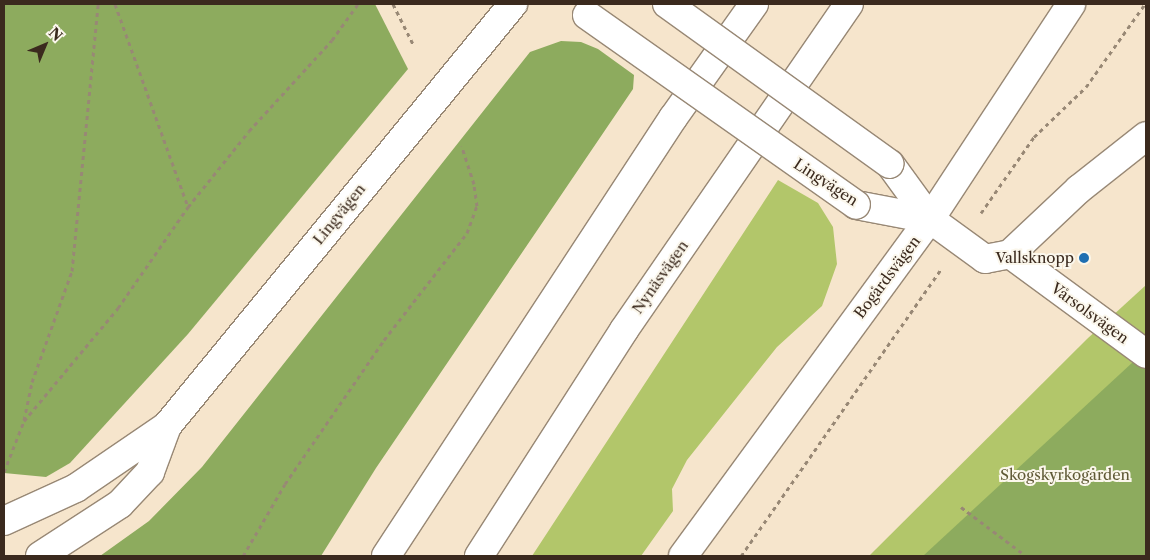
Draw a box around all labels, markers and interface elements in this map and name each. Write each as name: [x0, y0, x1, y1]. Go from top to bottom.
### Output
north arrow: [20, 20, 70, 70]
text: N: [45, 24, 66, 45]
street label: Lingvägen: [791, 155, 861, 209]
street label: Lingvägen: [309, 180, 369, 248]
street label: Bogårdsvägen: [850, 232, 924, 322]
street label: Nynäsvägen: [628, 237, 692, 317]
place label: Vallsknopp: [995, 249, 1074, 267]
marker: Vallsknopp: [1078, 252, 1090, 264]
street label: Vårsolsvägen: [1048, 279, 1132, 347]
park label: Skogskyrkogården: [1000, 466, 1130, 484]

